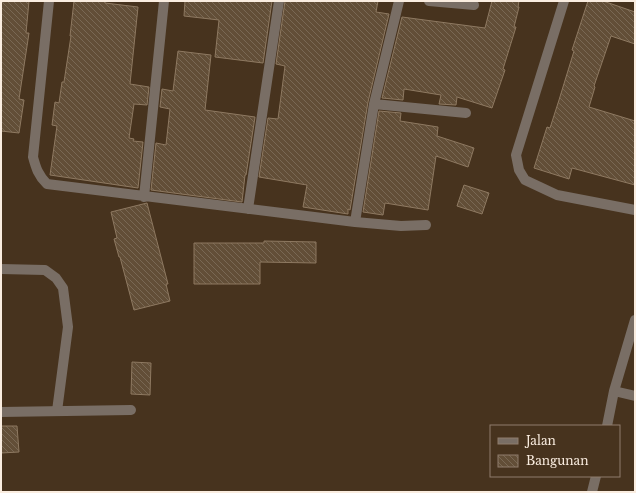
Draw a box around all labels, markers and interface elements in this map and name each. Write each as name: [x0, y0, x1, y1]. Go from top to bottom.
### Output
legend: [490, 425, 620, 477]
text: Jalan: [524, 433, 556, 448]
text: Bangunan: [526, 453, 589, 468]

